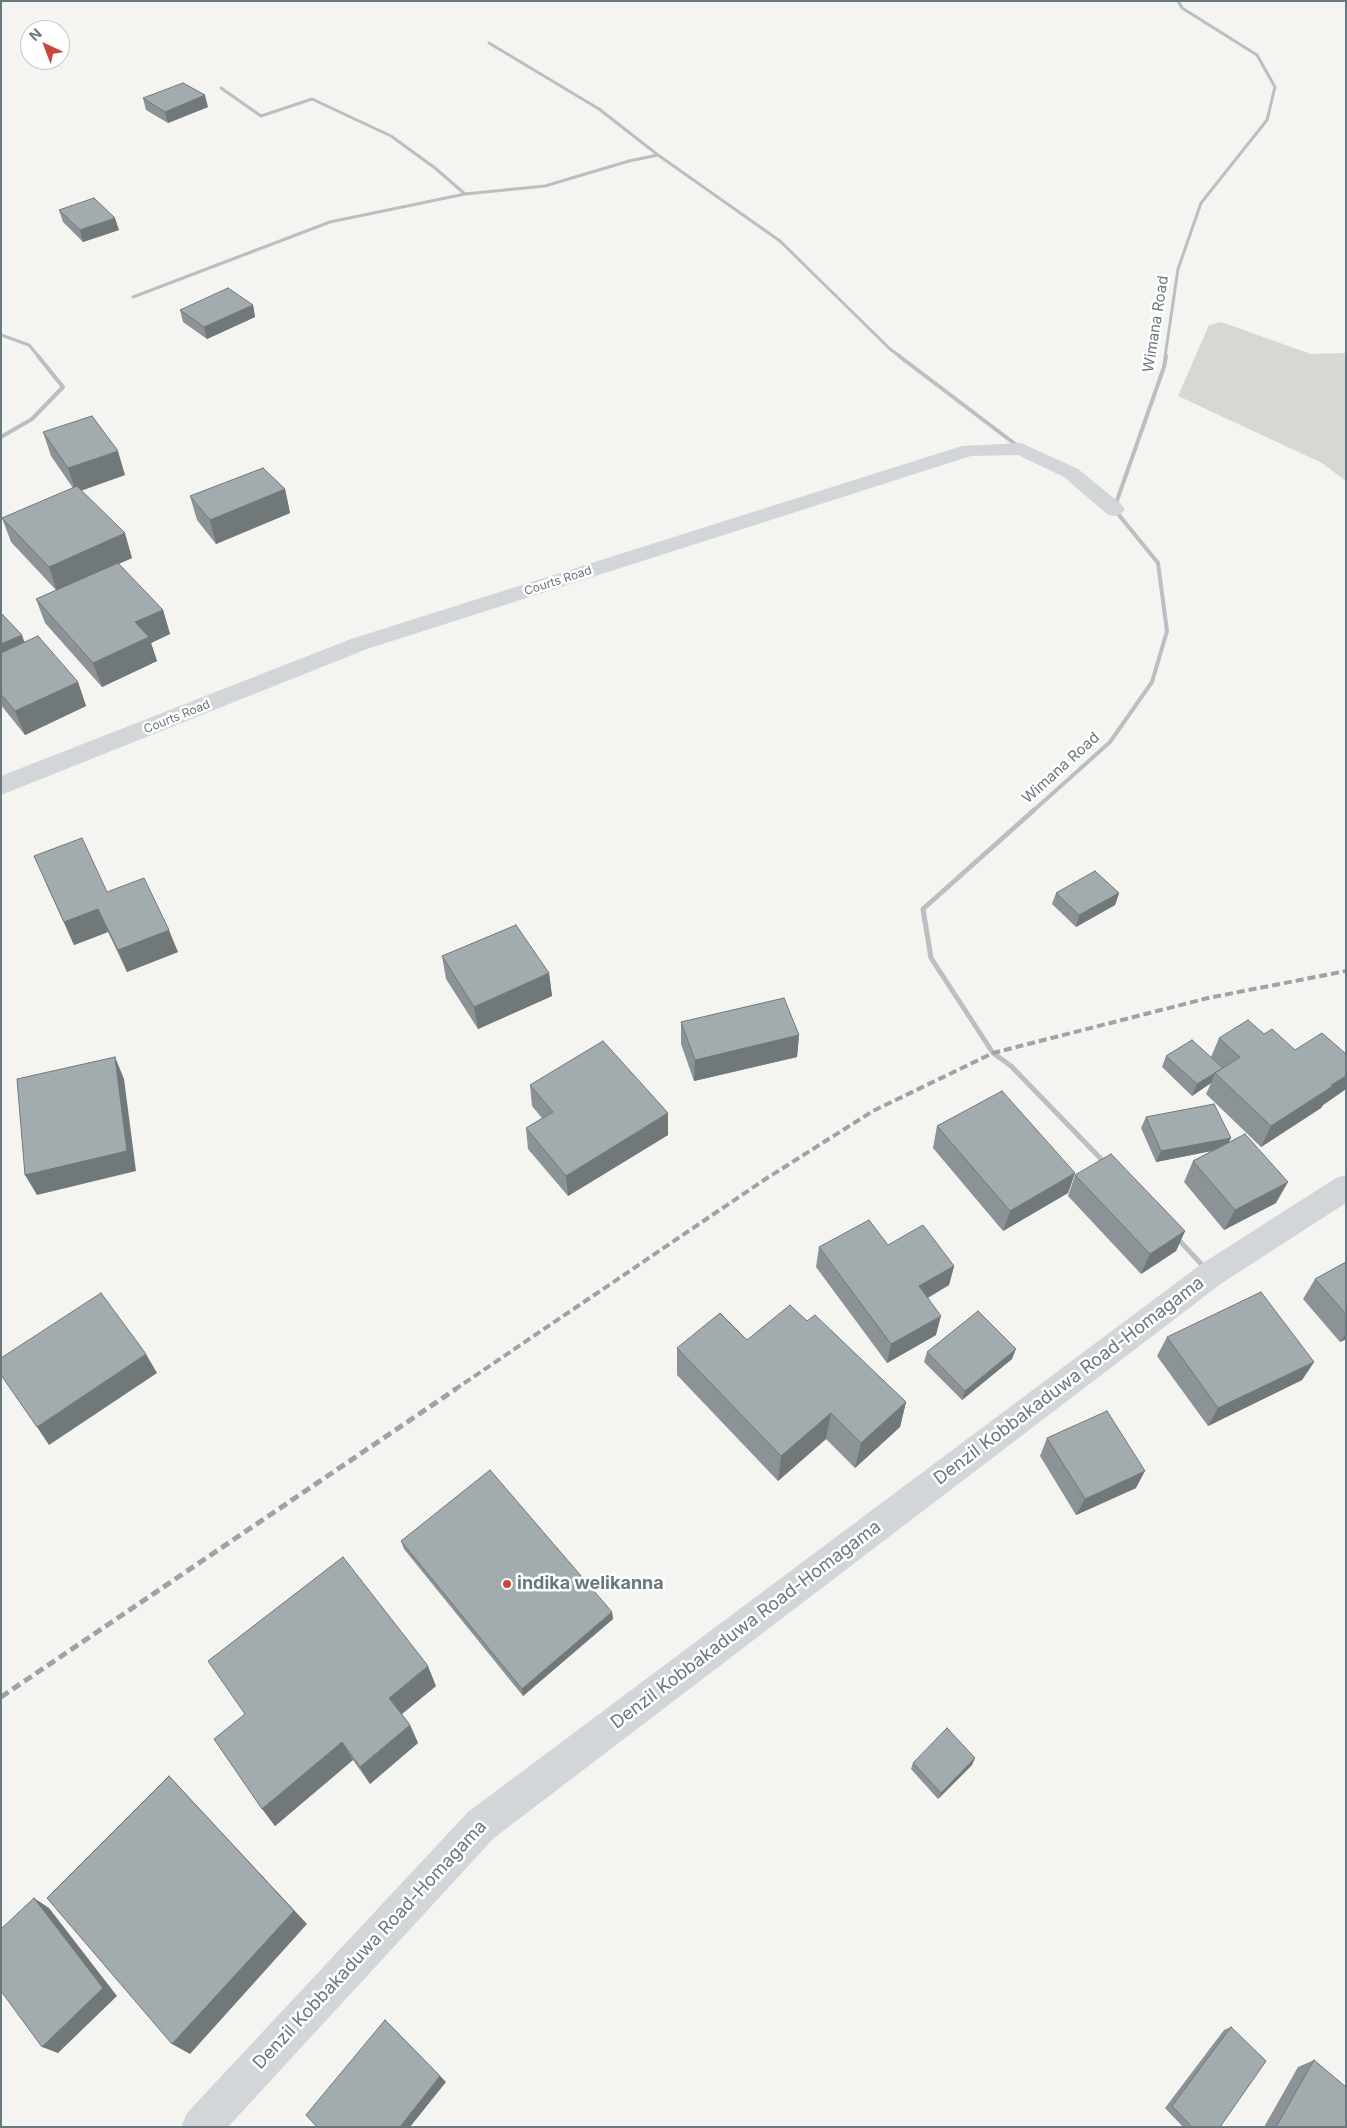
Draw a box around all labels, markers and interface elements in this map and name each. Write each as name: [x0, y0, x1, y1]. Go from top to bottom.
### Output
north arrow: [20, 20, 70, 70]
text: N: [25, 25, 45, 44]
street label: Wimana Road: [1139, 274, 1173, 374]
street label: Courts Road: [522, 563, 594, 599]
street label: Courts Road: [142, 697, 212, 737]
street label: Wimana Road: [1019, 729, 1103, 807]
street label: Denzil Kobbakaduwa Road-Homagama: [930, 1272, 1208, 1490]
street label: Denzil Kobbakaduwa Road-Homagama: [607, 1516, 885, 1734]
place label: indika welikanna: [517, 1573, 664, 1595]
marker: indika welikanna: [501, 1578, 513, 1590]
street label: Denzil Kobbakaduwa Road-Homagama: [249, 1816, 491, 2074]

